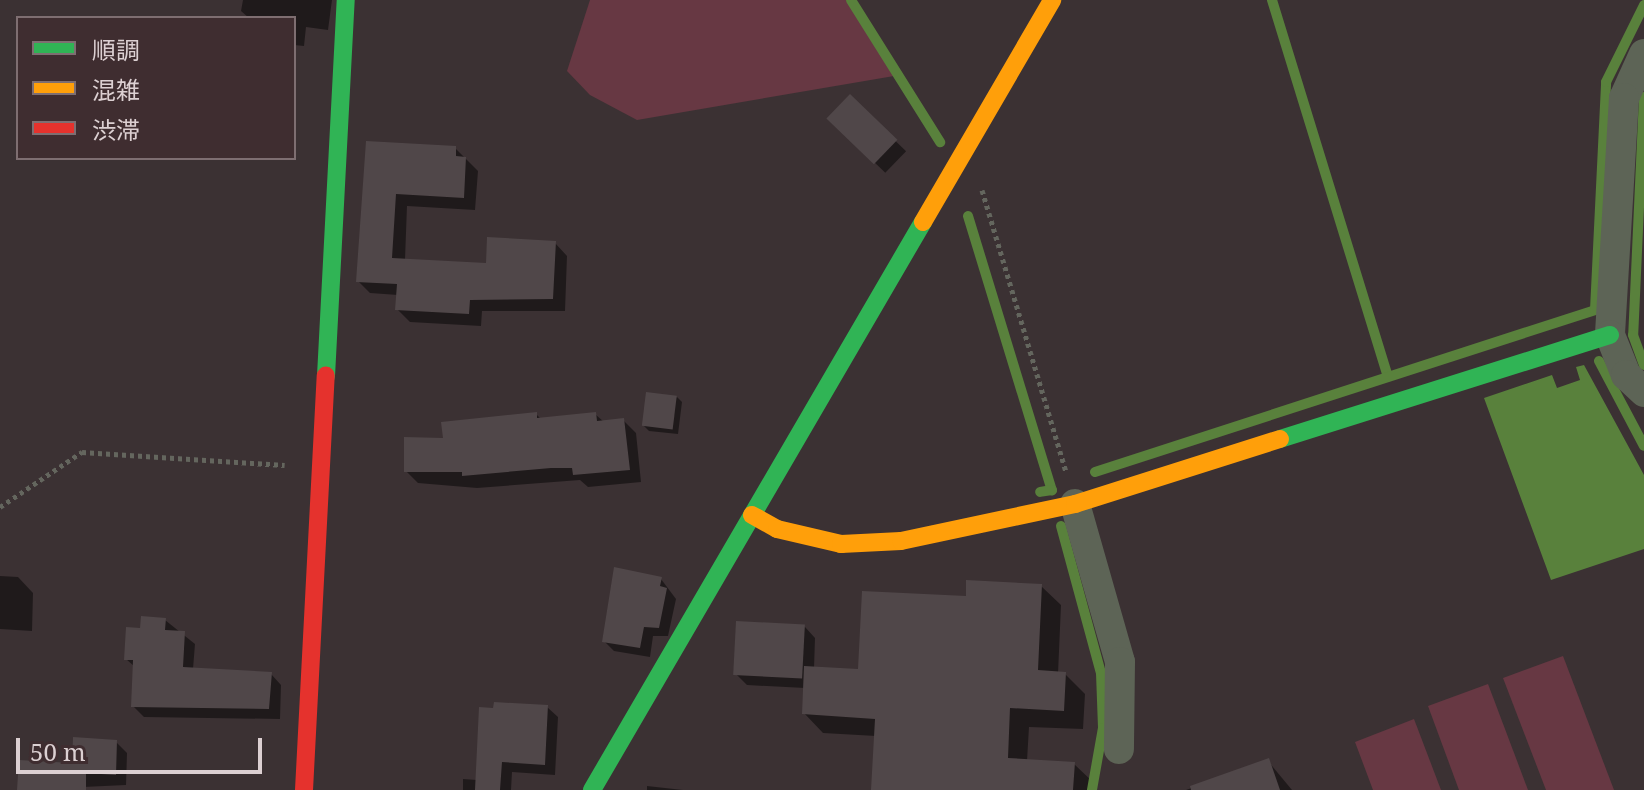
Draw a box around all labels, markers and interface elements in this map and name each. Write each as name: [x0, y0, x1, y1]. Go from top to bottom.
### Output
legend: [16, 16, 296, 160]
text: 順調: [92, 33, 140, 66]
text: 混雑: [92, 73, 140, 106]
text: 渋滞: [92, 113, 140, 146]
scale bar: [20, 722, 266, 772]
text: 50 m: [30, 735, 86, 768]

